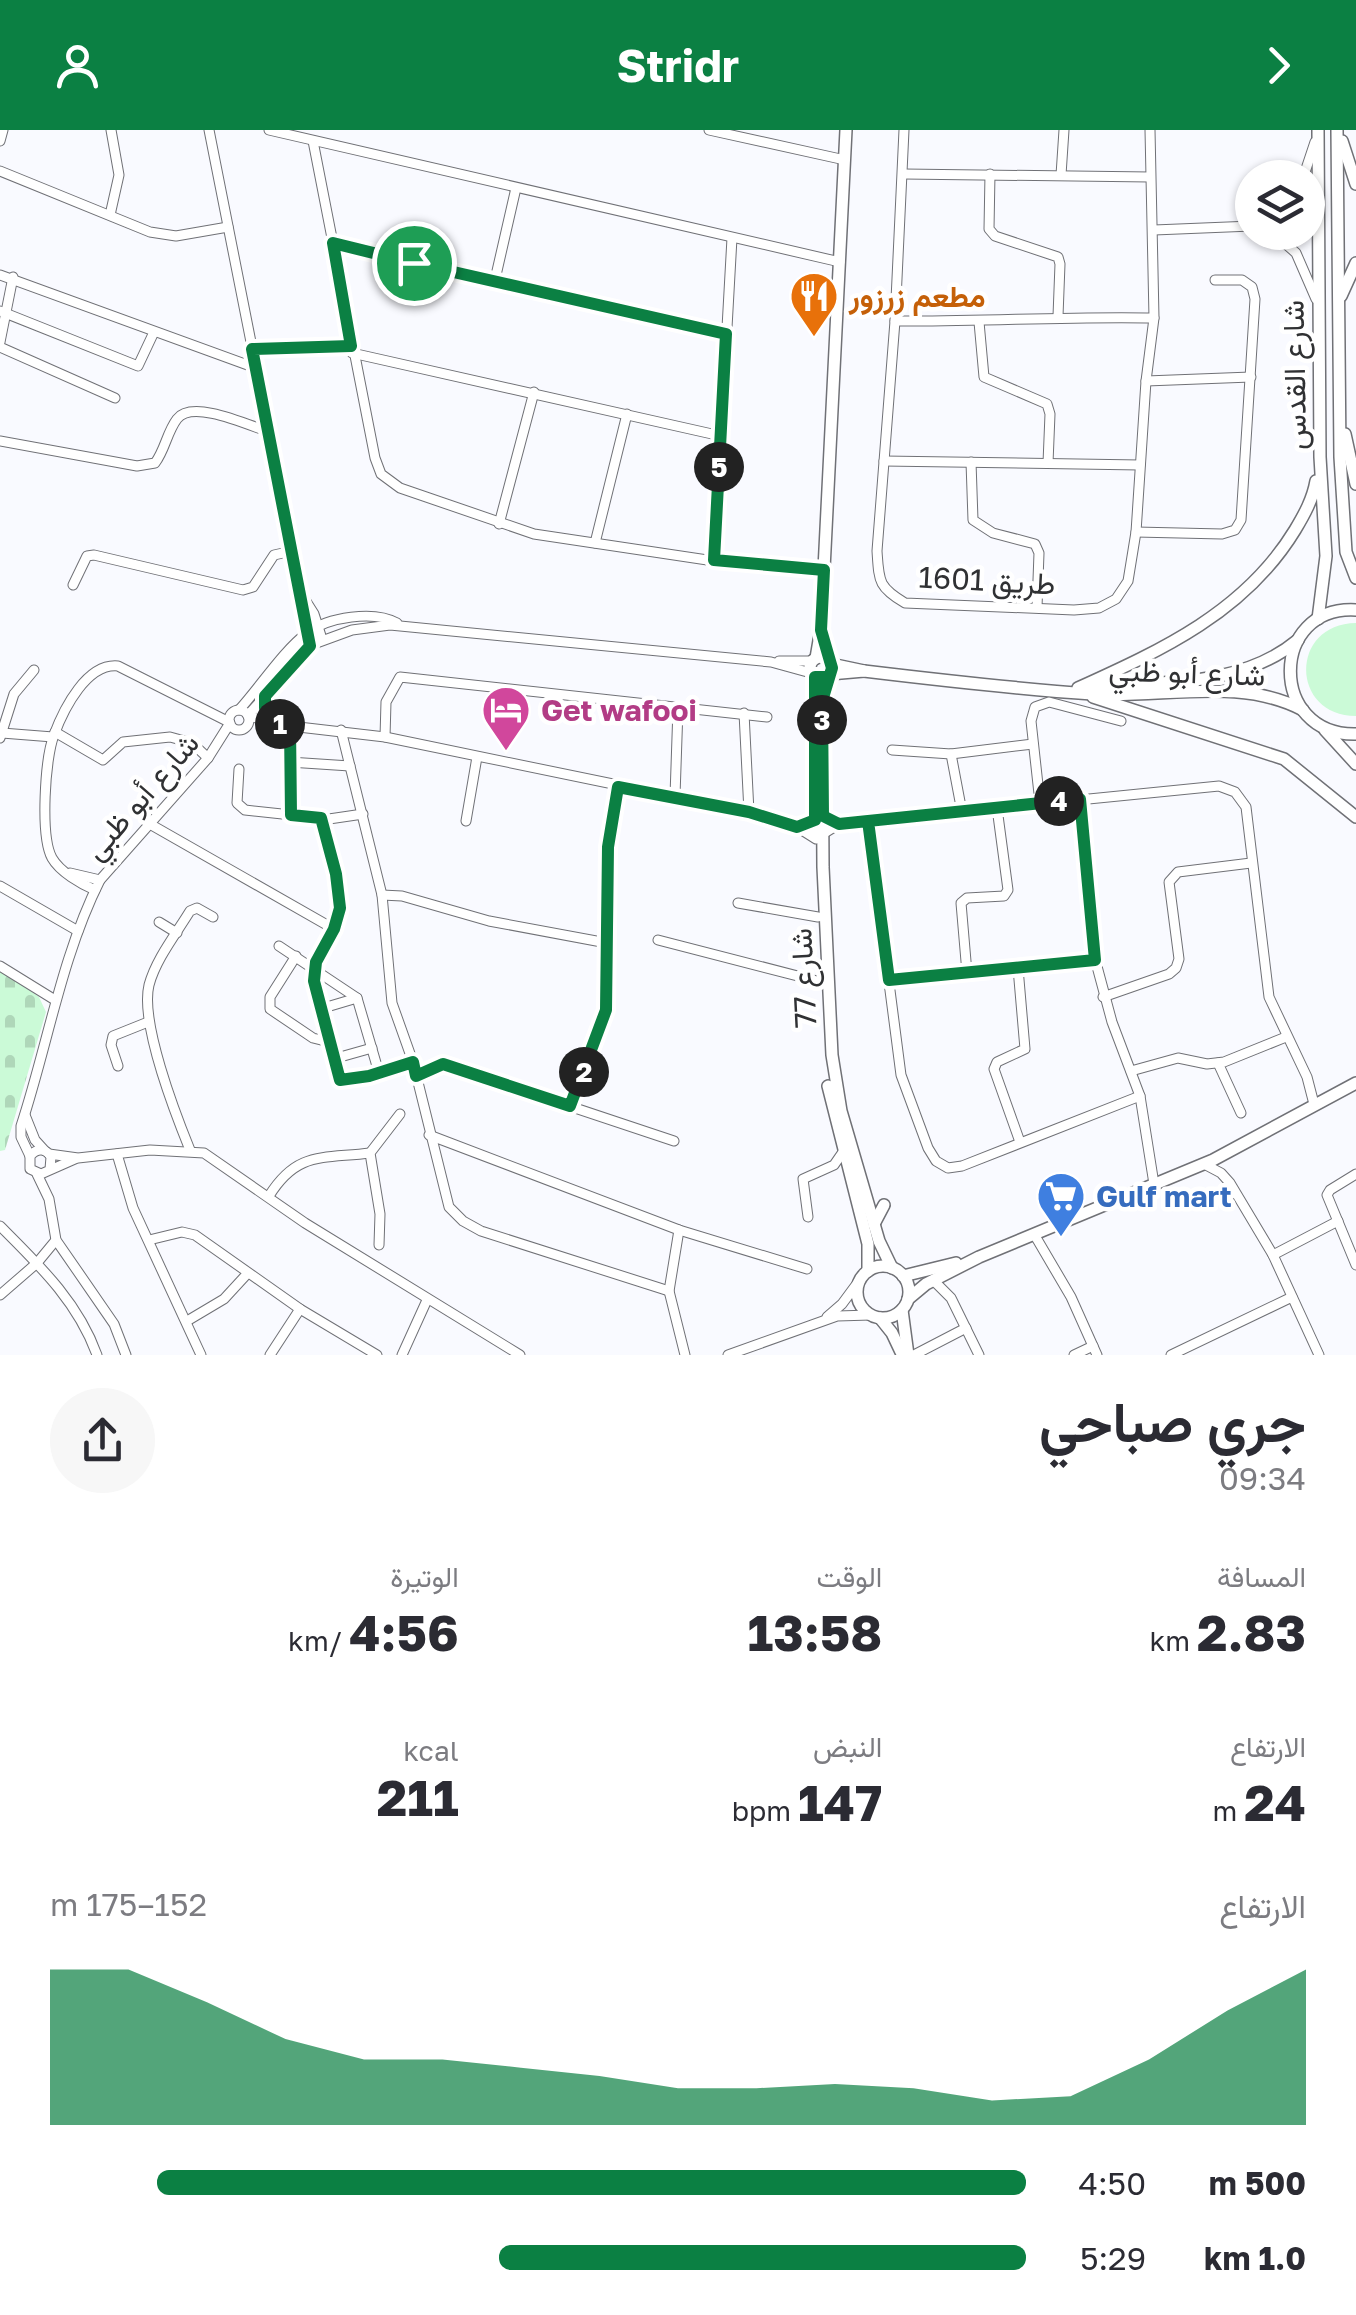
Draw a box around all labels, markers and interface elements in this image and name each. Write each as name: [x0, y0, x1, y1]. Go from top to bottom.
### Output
icon: person: [50, 38, 105, 93]
text: Stridr: [617, 38, 739, 92]
icon: forward: [1251, 38, 1306, 93]
map controls: [1235, 160, 1325, 250]
button: layers: [1235, 160, 1325, 250]
pin: [372, 221, 457, 306]
icon: arrive: [387, 236, 442, 291]
restaurant icon: مطعم زرزور: [788, 270, 840, 338]
place label: مطعم زرزور: [848, 278, 986, 316]
street label: شارع القدس: [1275, 300, 1316, 450]
pin: 5: [694, 442, 744, 492]
text: 5: [710, 450, 728, 483]
street label: طريق 1601: [918, 558, 1056, 603]
street label: شارع أبو ظبي: [1108, 651, 1266, 700]
hotel icon: Get wafooi: [480, 684, 532, 752]
place label: Get wafooi: [541, 692, 697, 728]
pin: 3: [797, 695, 847, 745]
pin: 1: [255, 699, 305, 749]
text: 3: [813, 703, 831, 736]
text: 1: [273, 707, 287, 740]
street label: شارع أبو ظبي: [76, 725, 211, 872]
pin: 4: [1034, 776, 1084, 826]
text: 4: [1050, 784, 1068, 817]
street label: شارع 77: [782, 927, 827, 1029]
pin: 2: [559, 1047, 609, 1097]
text: 2: [575, 1055, 593, 1088]
supermarket icon: Gulf mart: [1035, 1170, 1087, 1238]
place label: Gulf mart: [1096, 1178, 1232, 1214]
button: share: [50, 1388, 155, 1493]
text: جري صباحي: [1039, 1388, 1306, 1454]
text: 09:34: [1219, 1459, 1306, 1497]
text: الوتيرة: [390, 1560, 459, 1593]
text: الوقت: [817, 1560, 882, 1593]
text: المسافة: [1217, 1560, 1306, 1593]
text: 4:56: [349, 1602, 459, 1662]
text: 13:58: [748, 1602, 882, 1662]
text: 2.83: [1197, 1602, 1306, 1662]
text: /km: [288, 1624, 349, 1657]
text: km: [1149, 1624, 1197, 1657]
text: النبض: [813, 1730, 882, 1763]
text: الارتفاع: [1230, 1730, 1306, 1763]
text: kcal: [403, 1734, 459, 1767]
text: 211: [377, 1767, 459, 1827]
text: 147: [798, 1772, 882, 1832]
text: 24: [1244, 1772, 1306, 1832]
text: bpm: [732, 1794, 798, 1827]
text: m: [1212, 1794, 1244, 1827]
text: 152–175 m: [50, 1885, 207, 1923]
text: الارتفاع: [1219, 1887, 1306, 1925]
text: 4:50: [1078, 2164, 1146, 2202]
text: 500 m: [1209, 2164, 1306, 2202]
text: 5:29: [1080, 2239, 1146, 2277]
text: 1.0 km: [1204, 2239, 1306, 2277]

